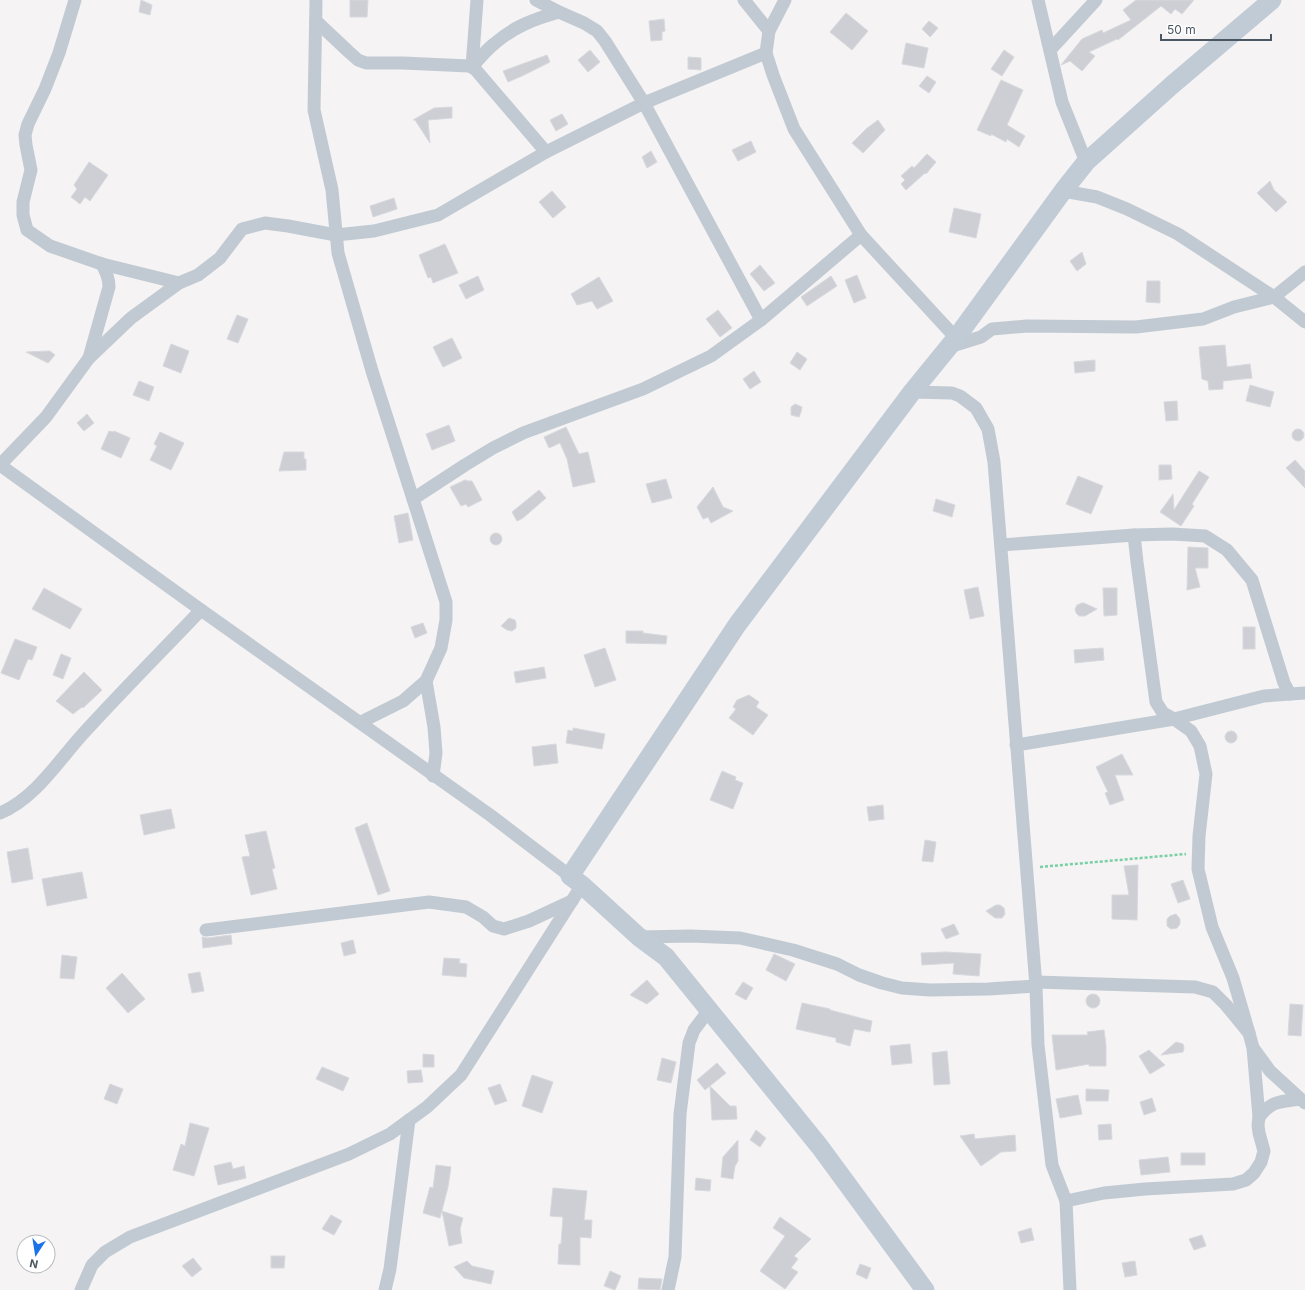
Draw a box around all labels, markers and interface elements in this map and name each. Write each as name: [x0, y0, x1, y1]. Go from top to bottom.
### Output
scale bar: [1161, 16, 1271, 42]
text: 50 m: [1167, 22, 1196, 37]
north arrow: [16, 1234, 56, 1274]
text: N: [28, 1256, 39, 1272]

